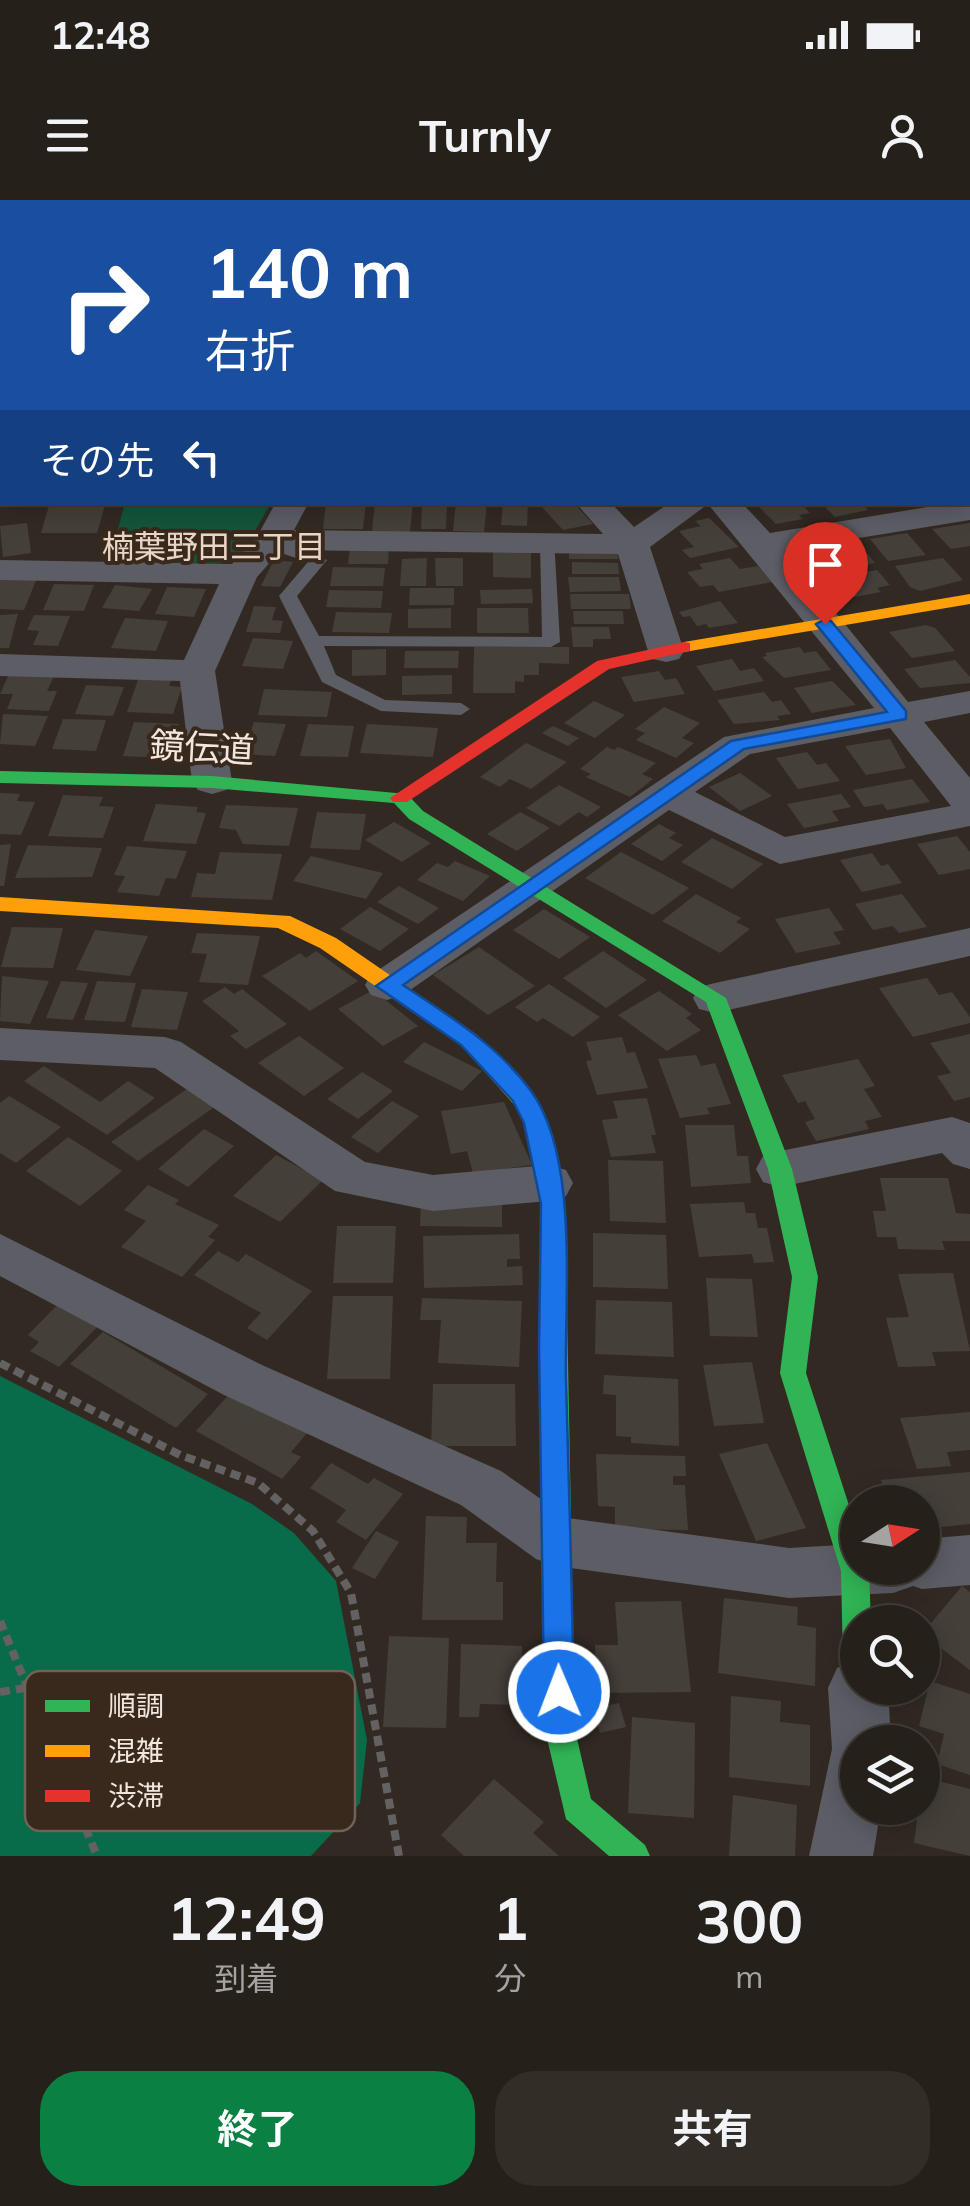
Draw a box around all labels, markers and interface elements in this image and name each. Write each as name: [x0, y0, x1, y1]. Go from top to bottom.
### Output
text: 12:48: [50, 11, 151, 59]
text: Turnly: [419, 107, 551, 163]
icon: menu: [40, 108, 95, 163]
icon: person: [875, 108, 930, 163]
text: 140 m: [205, 228, 413, 316]
icon: right: [40, 240, 170, 370]
text: 右折: [205, 322, 295, 378]
icon: left: [174, 430, 229, 485]
text: その先: [40, 436, 154, 484]
pin: [783, 522, 868, 625]
district label: 楠葉野田三丁目: [102, 526, 326, 566]
icon: arrive: [798, 537, 853, 592]
street label: 鏡伝道: [148, 722, 256, 772]
north arrow: [840, 1485, 940, 1585]
map controls: [840, 1485, 940, 1825]
button: search: [840, 1605, 940, 1705]
position arrow: [507, 1640, 611, 1744]
legend: [25, 1671, 355, 1831]
text: 順調: [108, 1688, 164, 1723]
button: layers: [840, 1725, 940, 1825]
text: 混雑: [108, 1733, 164, 1768]
text: 渋滞: [108, 1778, 164, 1813]
text: 12:49: [167, 1880, 326, 1955]
text: 1: [492, 1880, 528, 1955]
text: 300: [695, 1883, 803, 1958]
text: m: [735, 1956, 763, 1996]
text: 到着: [214, 1958, 278, 1998]
text: 分: [494, 1958, 526, 1998]
button: 終了: [40, 2071, 475, 2186]
button: 共有: [495, 2071, 930, 2186]

